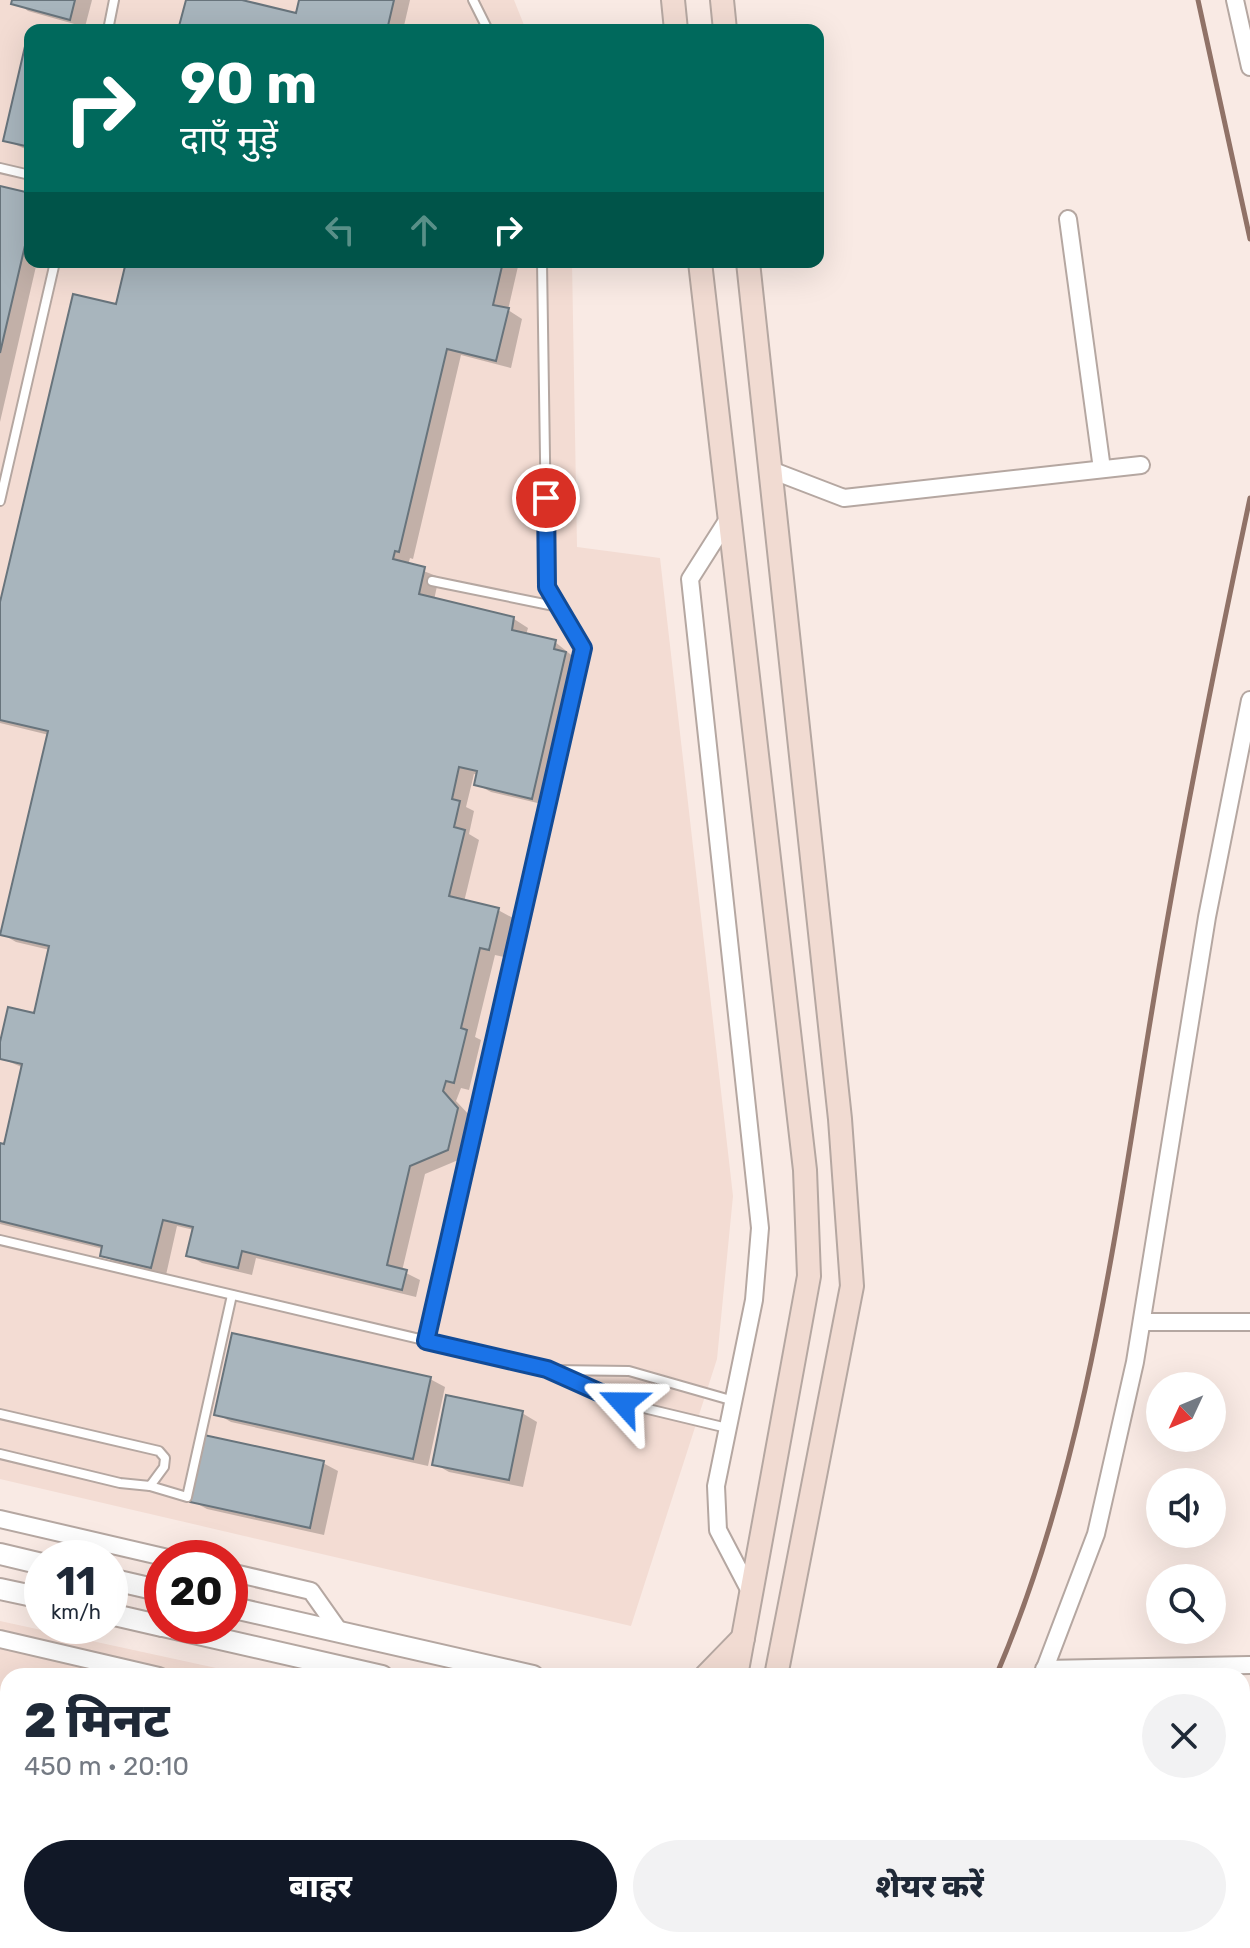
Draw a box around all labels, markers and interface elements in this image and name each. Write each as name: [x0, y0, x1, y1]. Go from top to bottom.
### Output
text: 90 m: [180, 51, 317, 117]
icon: right: [48, 56, 152, 160]
text: दाएँ मुड़ें: [180, 118, 278, 161]
icon: left: [318, 208, 362, 252]
icon: ahead: [402, 208, 446, 252]
icon: right: [486, 208, 530, 252]
pin: [512, 464, 580, 532]
icon: arrive: [524, 476, 568, 520]
position arrow: [581, 1361, 665, 1445]
north arrow: [1146, 1372, 1226, 1452]
map controls: [1146, 1372, 1226, 1644]
button: sound: [1146, 1468, 1226, 1548]
speed limit sign: 20: [144, 1540, 248, 1644]
text: 11: [56, 1558, 96, 1605]
button: search: [1146, 1564, 1226, 1644]
text: km/h: [51, 1600, 101, 1624]
text: 2 मिनट: [24, 1692, 169, 1749]
button: close: [1142, 1694, 1226, 1778]
text: 450 m · 20:10: [24, 1751, 189, 1782]
button: बाहर: [24, 1840, 617, 1932]
button: शेयर करें: [633, 1840, 1226, 1932]

